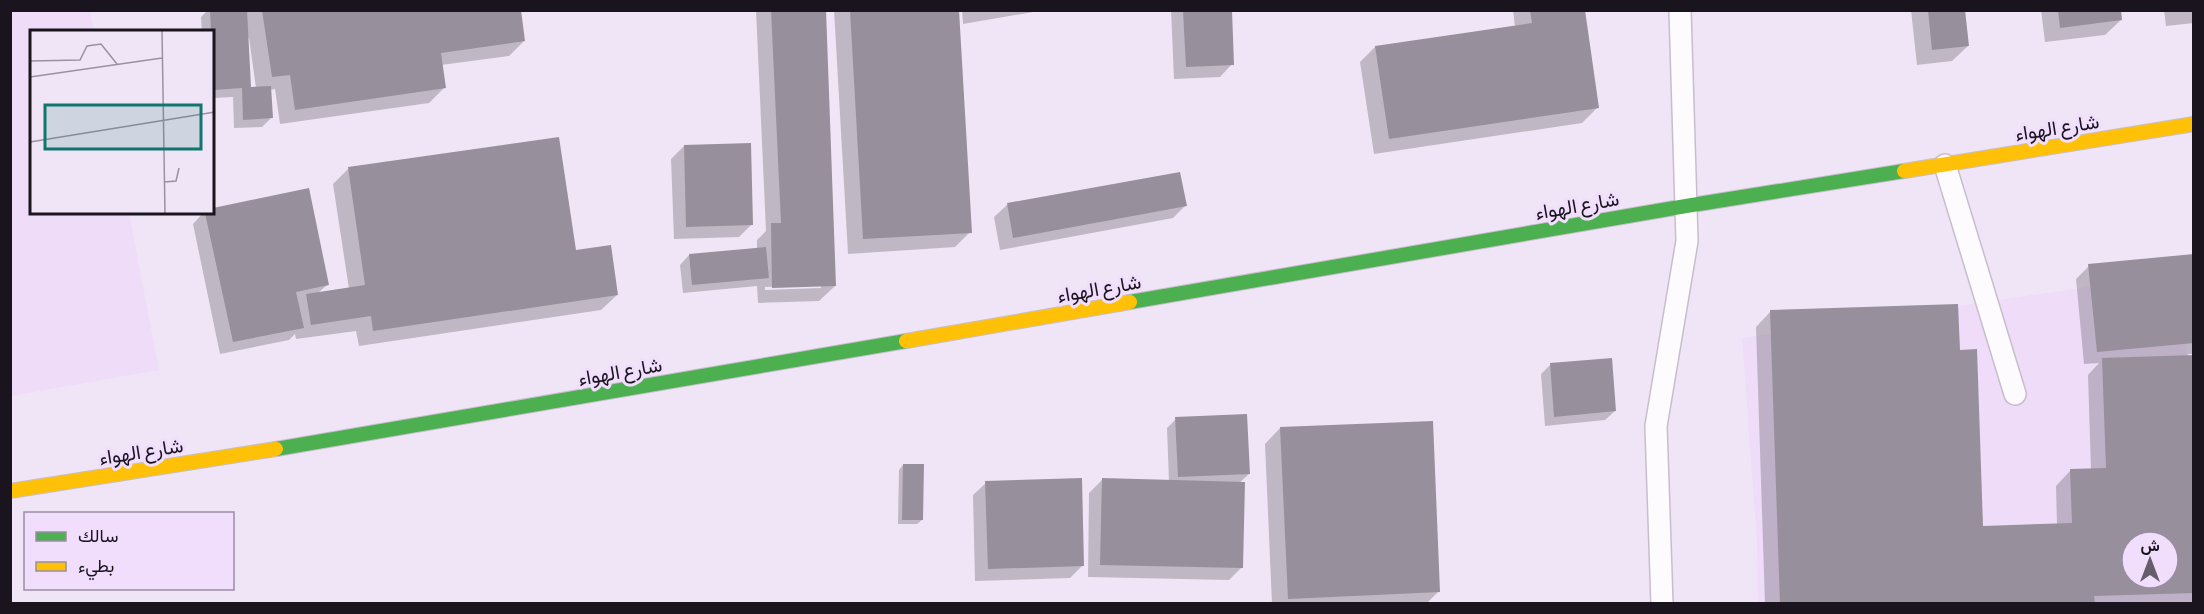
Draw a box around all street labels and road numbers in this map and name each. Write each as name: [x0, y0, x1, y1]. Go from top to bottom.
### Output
street label: شارع الهواء: [2013, 109, 2101, 148]
street label: شارع الهواء: [1533, 186, 1621, 227]
street label: شارع الهواء: [1055, 269, 1143, 310]
street label: شارع الهواء: [576, 352, 664, 393]
street label: شارع الهواء: [97, 433, 185, 472]

